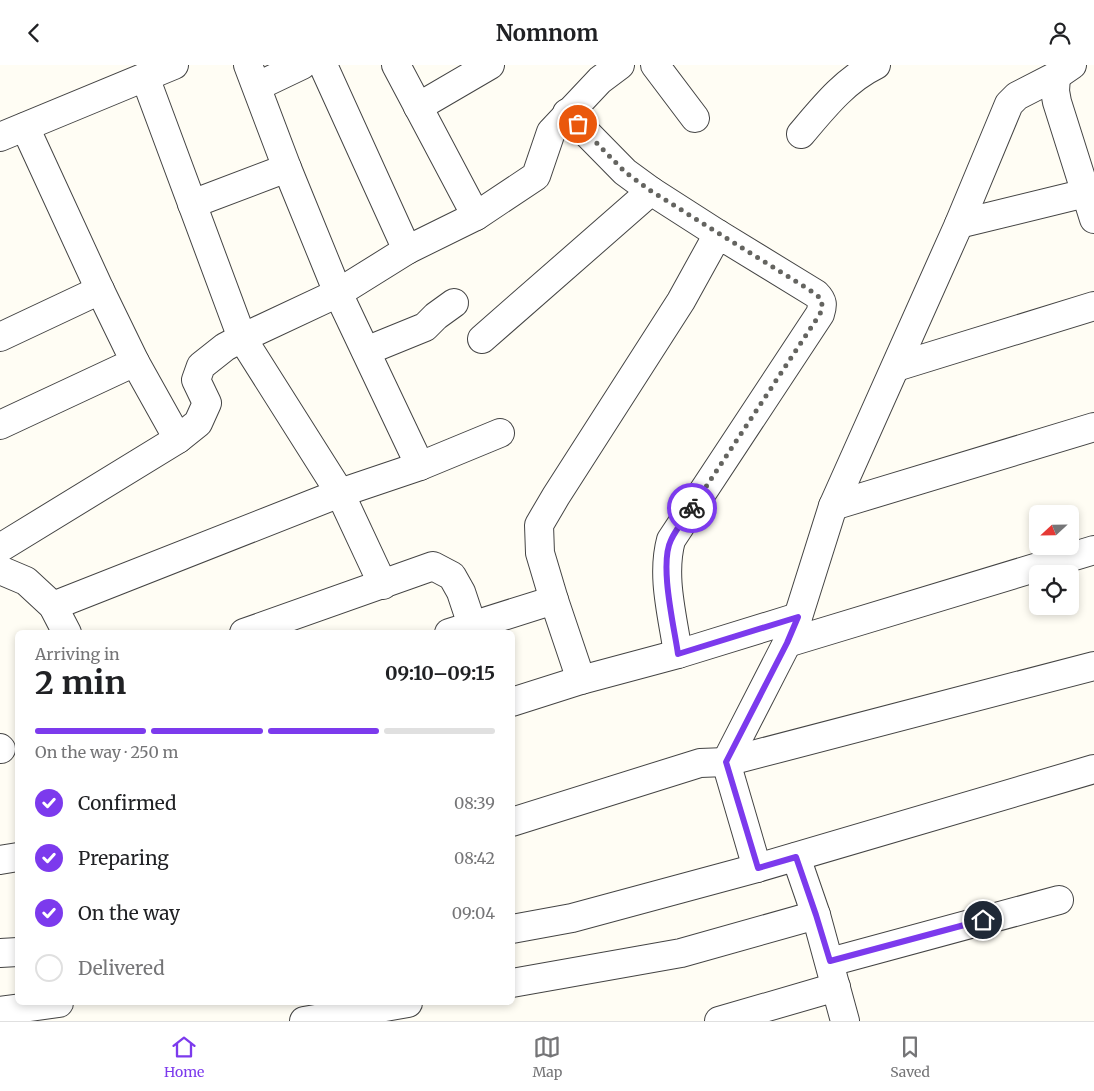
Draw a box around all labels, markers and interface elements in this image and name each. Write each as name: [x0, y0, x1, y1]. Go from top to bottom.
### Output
icon: back: [20, 19, 48, 47]
text: Nomnom: [496, 19, 598, 47]
icon: person: [1046, 19, 1074, 47]
pin: [557, 103, 599, 145]
icon: bag: [564, 110, 592, 138]
courier: [667, 483, 717, 533]
icon: bike: [678, 494, 706, 522]
north arrow: [1029, 505, 1079, 555]
map controls: [1029, 505, 1079, 615]
button: locate: [1029, 565, 1079, 615]
text: Arriving in: [35, 644, 120, 664]
text: 09:10–09:15: [385, 661, 495, 685]
text: 2 min: [35, 663, 126, 703]
text: On the way · 250 m: [35, 742, 178, 762]
icon: check: [35, 789, 63, 817]
text: Confirmed: [78, 791, 176, 815]
text: 08:39: [454, 793, 495, 813]
icon: check: [35, 844, 63, 872]
text: Preparing: [78, 846, 169, 870]
text: 08:42: [454, 848, 495, 868]
icon: check: [35, 899, 63, 927]
pin: [962, 899, 1004, 941]
text: On the way: [78, 901, 180, 925]
text: 09:04: [452, 903, 495, 923]
icon: home: [969, 906, 997, 934]
text: Delivered: [78, 956, 165, 980]
tab: Home: [164, 1033, 204, 1081]
tab: Map: [532, 1033, 562, 1081]
tab: Saved: [890, 1033, 930, 1081]

